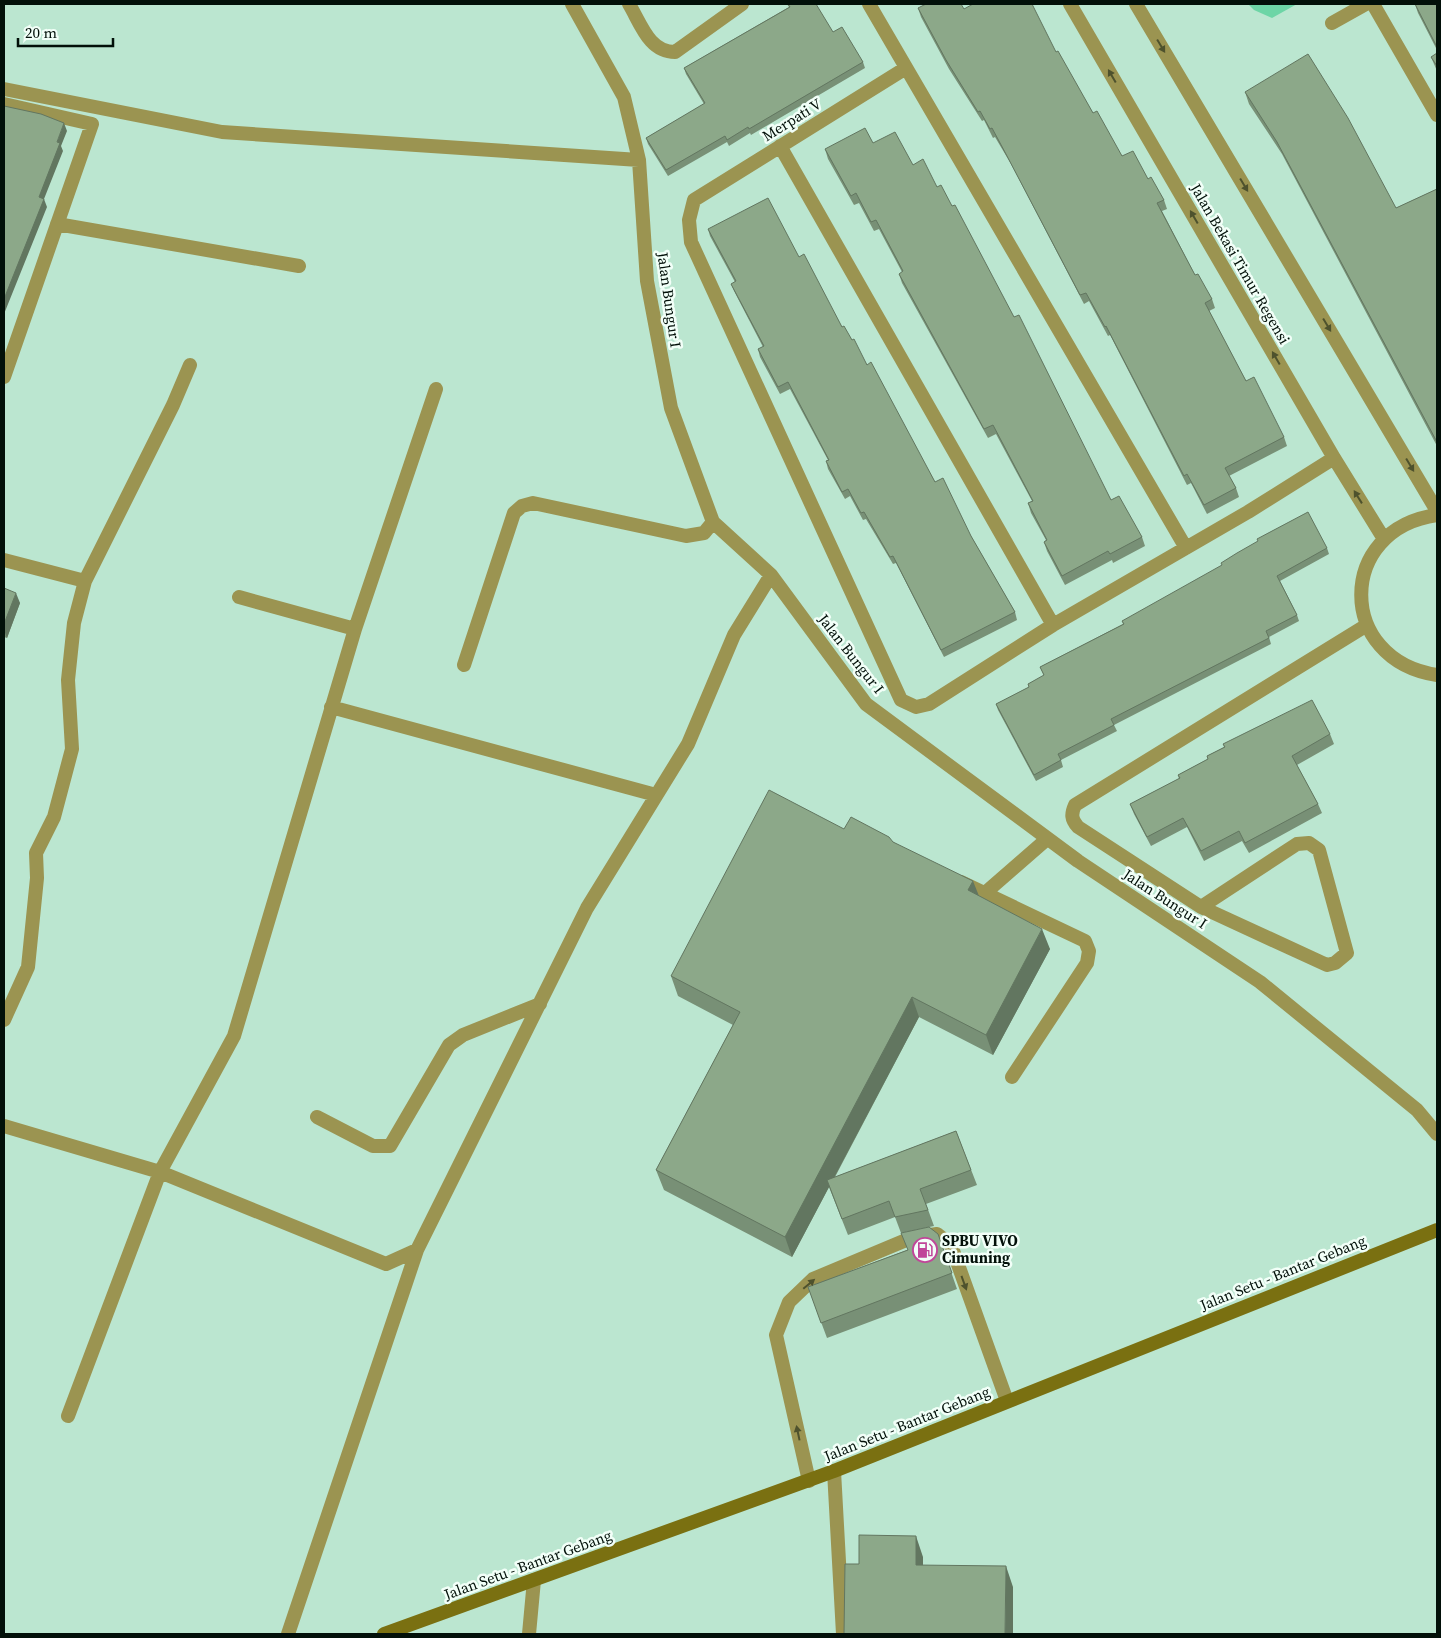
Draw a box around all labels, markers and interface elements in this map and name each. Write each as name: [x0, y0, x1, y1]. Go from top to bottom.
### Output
scale bar: [18, 15, 112, 47]
text: 20 m: [25, 22, 57, 43]
one-way arrow: [1156, 39, 1165, 52]
one-way arrow: [1108, 70, 1117, 83]
street label: Merpati V: [758, 93, 825, 146]
street label: Jalan Bekasi Timur Regensi: [1185, 179, 1295, 348]
one-way arrow: [1239, 179, 1248, 192]
one-way arrow: [1190, 210, 1198, 224]
street label: Jalan Bungur I: [652, 250, 687, 349]
one-way arrow: [1322, 318, 1331, 332]
one-way arrow: [1271, 351, 1280, 364]
one-way arrow: [1405, 458, 1414, 471]
one-way arrow: [1354, 491, 1363, 504]
street label: Jalan Bungur I: [813, 609, 889, 698]
street label: Jalan Bungur I: [1118, 863, 1211, 934]
place label: SPBU VIVO Cimuning: [942, 1230, 1018, 1268]
street label: Jalan Setu - Bantar Gebang: [1196, 1230, 1369, 1316]
fuel station icon: SPBU VIVO Cimuning: [912, 1237, 938, 1263]
one-way arrow: [961, 1276, 968, 1291]
one-way arrow: [802, 1278, 814, 1290]
street label: Jalan Setu - Bantar Gebang: [820, 1381, 993, 1467]
one-way arrow: [794, 1425, 802, 1440]
street label: Jalan Setu - Bantar Gebang: [440, 1524, 615, 1605]

